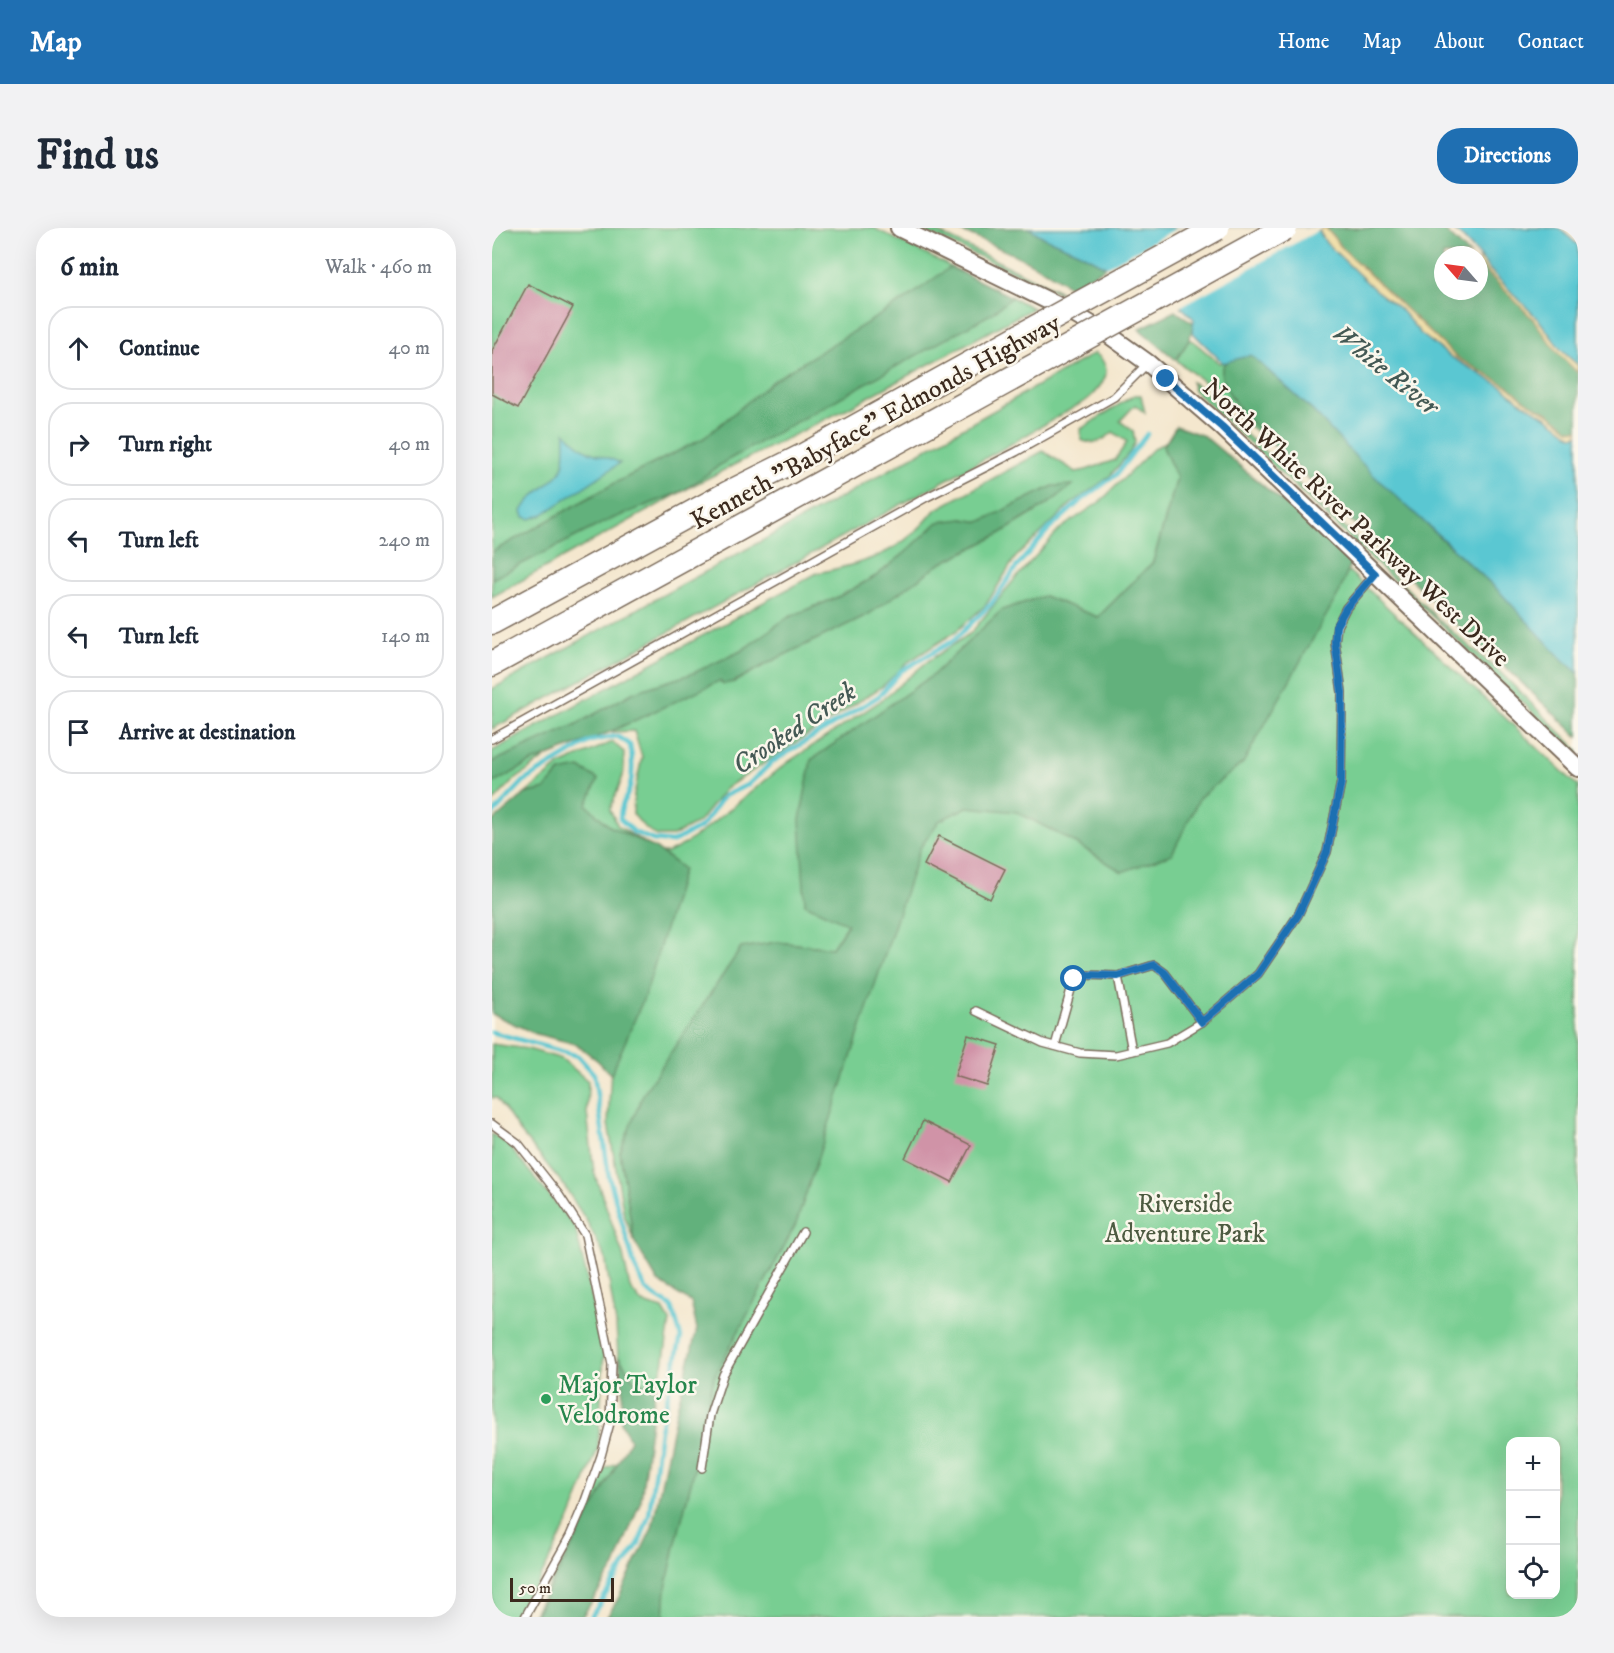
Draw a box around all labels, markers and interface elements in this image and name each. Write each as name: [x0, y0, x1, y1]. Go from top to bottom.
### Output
text: Map: [30, 25, 82, 60]
text: Home: [1278, 29, 1330, 55]
text: Map: [1363, 29, 1401, 55]
text: About: [1434, 29, 1485, 55]
text: Contact: [1518, 29, 1584, 55]
button: Directions: [1437, 128, 1578, 184]
text: Find us: [36, 130, 159, 182]
north arrow: [1434, 246, 1488, 300]
text: 6 min: [60, 251, 119, 284]
text: Walk · 460 m: [325, 255, 432, 280]
street label: Kenneth "Babyface" Edmonds Highway: [685, 306, 1067, 538]
water label: White River: [1325, 317, 1447, 424]
icon: ahead: [62, 332, 95, 365]
text: Continue: [119, 335, 200, 362]
text: 40 m: [388, 336, 430, 361]
route end: [1152, 365, 1178, 391]
street label: North White River Parkway West Drive: [1195, 371, 1517, 675]
icon: right: [62, 428, 95, 461]
text: Turn right: [119, 431, 212, 458]
text: 40 m: [388, 432, 430, 457]
icon: left: [62, 524, 95, 557]
text: Turn left: [119, 527, 199, 554]
text: 240 m: [379, 528, 430, 553]
icon: left: [62, 620, 95, 653]
text: Turn left: [119, 623, 199, 650]
text: 140 m: [381, 624, 430, 649]
water label: Crooked Creek: [726, 675, 864, 783]
icon: arrive: [62, 716, 95, 749]
text: Arrive at destination: [119, 719, 296, 746]
route start: [1060, 965, 1086, 991]
park label: Riverside Adventure Park: [1105, 1188, 1265, 1251]
place label: Major Taylor Velodrome: [557, 1369, 697, 1432]
marker: Major Taylor Velodrome: [539, 1392, 553, 1406]
map controls: [1506, 1437, 1560, 1599]
button: +: [1506, 1437, 1560, 1491]
button: −: [1506, 1491, 1560, 1545]
button: locate: [1506, 1545, 1560, 1599]
scale bar: [510, 1575, 614, 1602]
text: 50 m: [519, 1578, 551, 1598]

